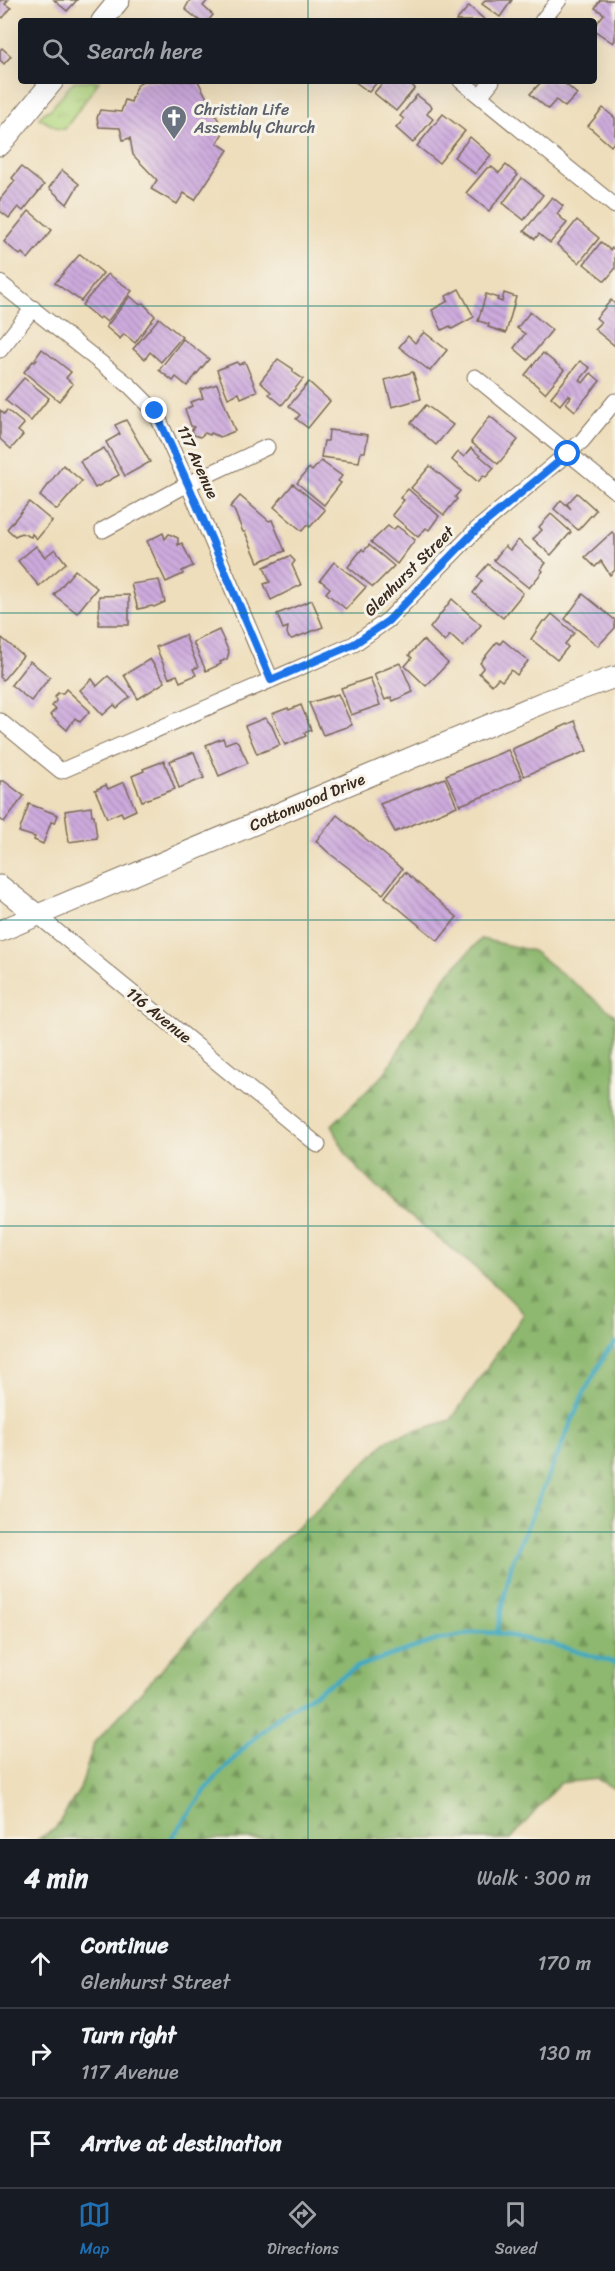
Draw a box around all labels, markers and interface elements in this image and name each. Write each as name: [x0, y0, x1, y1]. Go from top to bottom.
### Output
search box: [18, 18, 597, 84]
text: Search here: [87, 32, 203, 71]
icon: search: [39, 35, 72, 68]
place label: Christian Life Assembly Church: [193, 95, 315, 142]
church icon: Christian Life Assembly Church: [159, 103, 189, 141]
route end: [141, 397, 167, 423]
street label: 117 Avenue: [169, 420, 227, 504]
route start: [554, 440, 580, 466]
street label: Glenhurst Street: [357, 518, 462, 623]
street label: Cottonwood Drive: [245, 764, 370, 839]
street label: 116 Avenue: [120, 979, 199, 1051]
text: 4 min: [24, 1855, 88, 1901]
text: Walk · 300 m: [477, 1861, 591, 1896]
text: Continue: [81, 1926, 169, 1965]
text: 170 m: [538, 1946, 591, 1981]
icon: ahead: [24, 1947, 57, 1980]
text: Glenhurst Street: [81, 1965, 230, 2000]
text: Turn right: [81, 2016, 176, 2055]
text: 130 m: [538, 2036, 591, 2071]
icon: right: [24, 2037, 57, 2070]
text: 117 Avenue: [81, 2055, 179, 2090]
text: Arrive at destination: [81, 2124, 282, 2163]
icon: arrive: [24, 2127, 57, 2160]
tab: Map: [78, 2198, 111, 2263]
tab: Directions: [267, 2198, 339, 2263]
tab: Saved: [495, 2198, 537, 2263]

